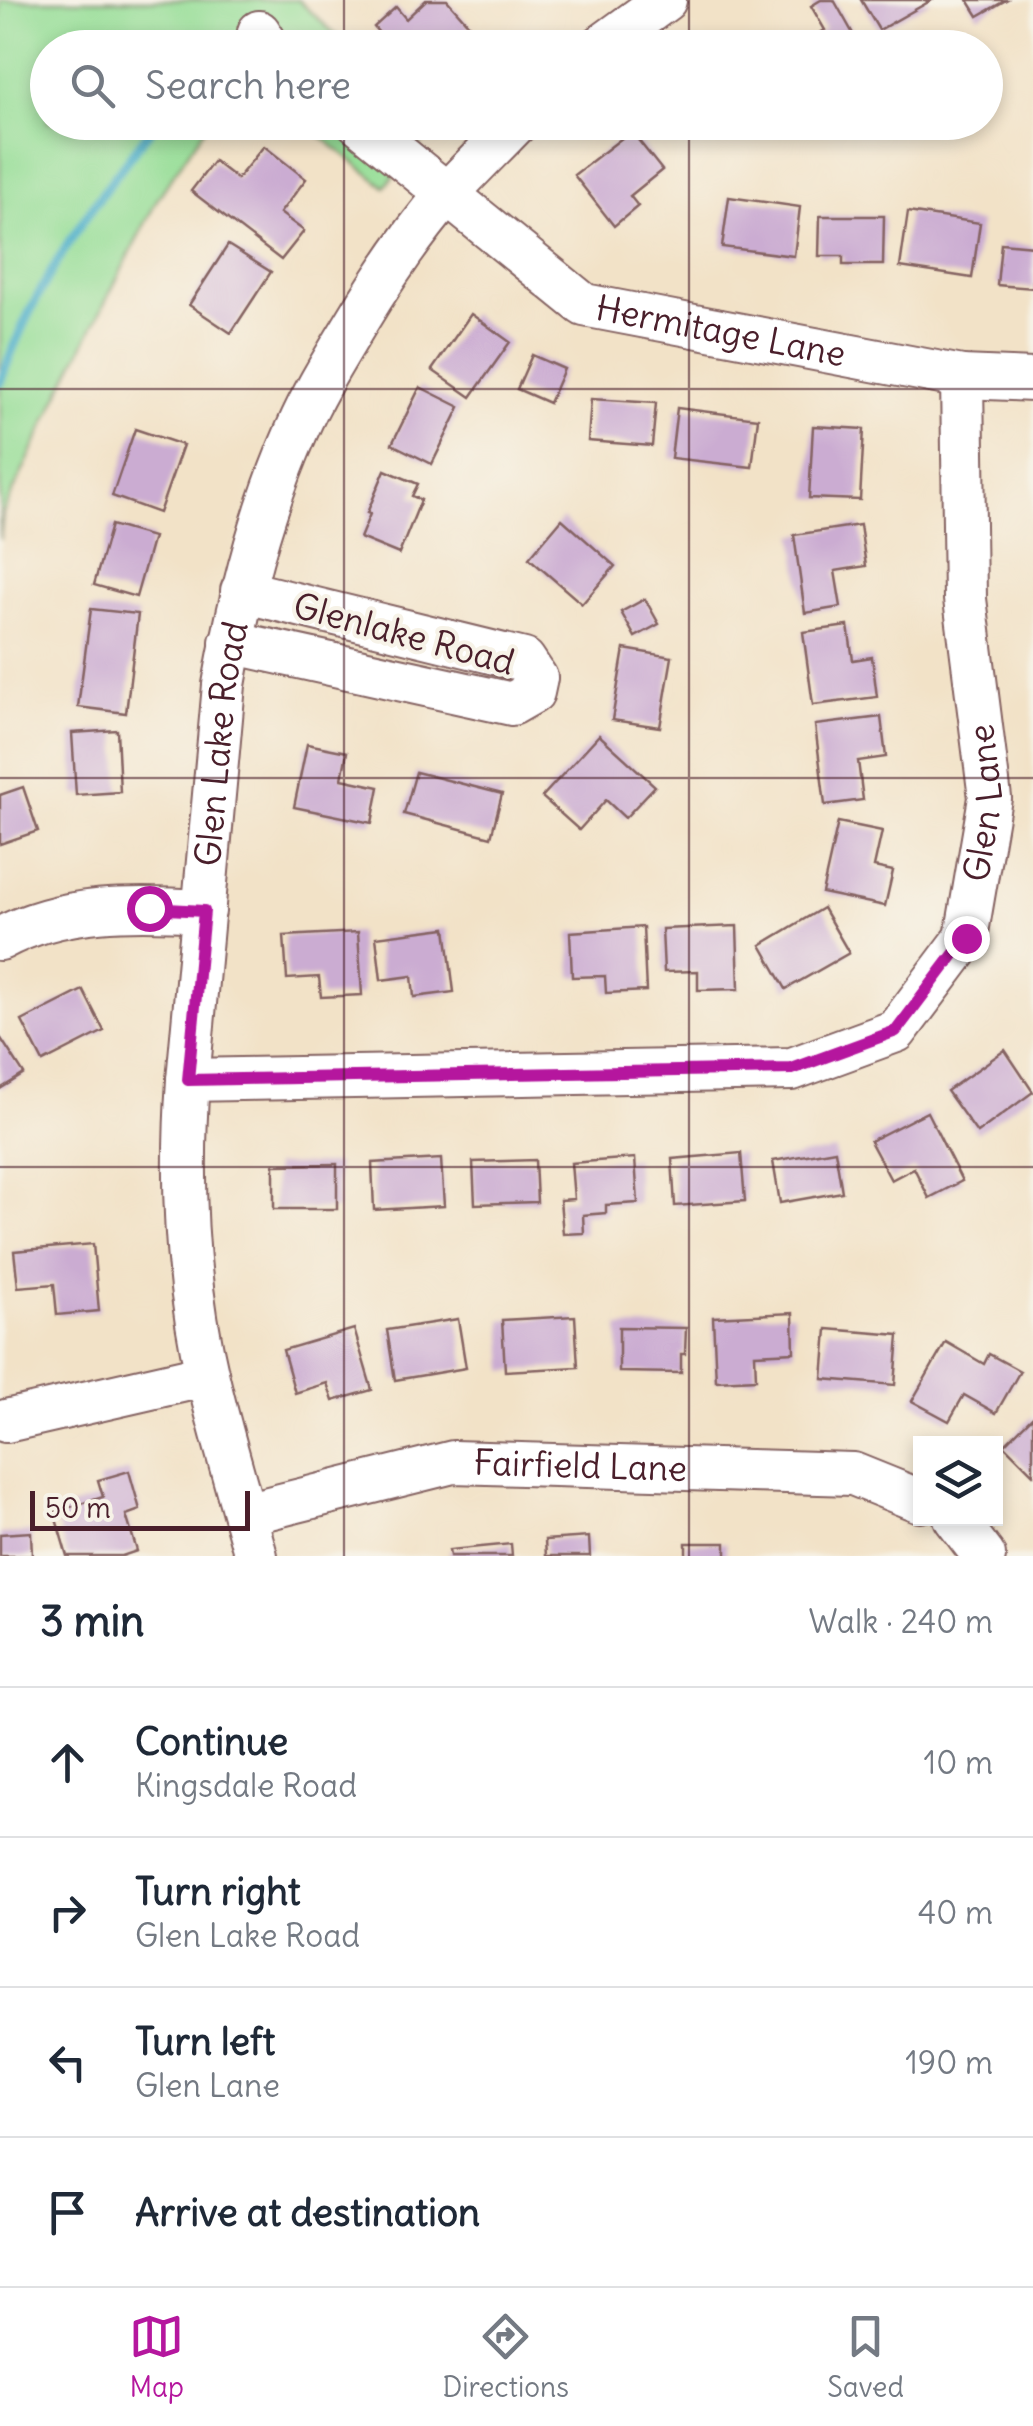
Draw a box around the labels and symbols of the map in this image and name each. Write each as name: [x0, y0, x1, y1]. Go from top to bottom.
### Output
street label: Hermitage Lane: [593, 285, 849, 375]
street label: Glenlake Road: [289, 582, 520, 684]
street label: Glen Lake Road: [185, 617, 257, 868]
street label: Glen Lane: [953, 722, 1011, 885]
route start: [127, 886, 173, 932]
route end: [944, 916, 990, 962]
street label: Fairfield Lane: [473, 1440, 688, 1490]
scale bar: [30, 1486, 250, 1530]

